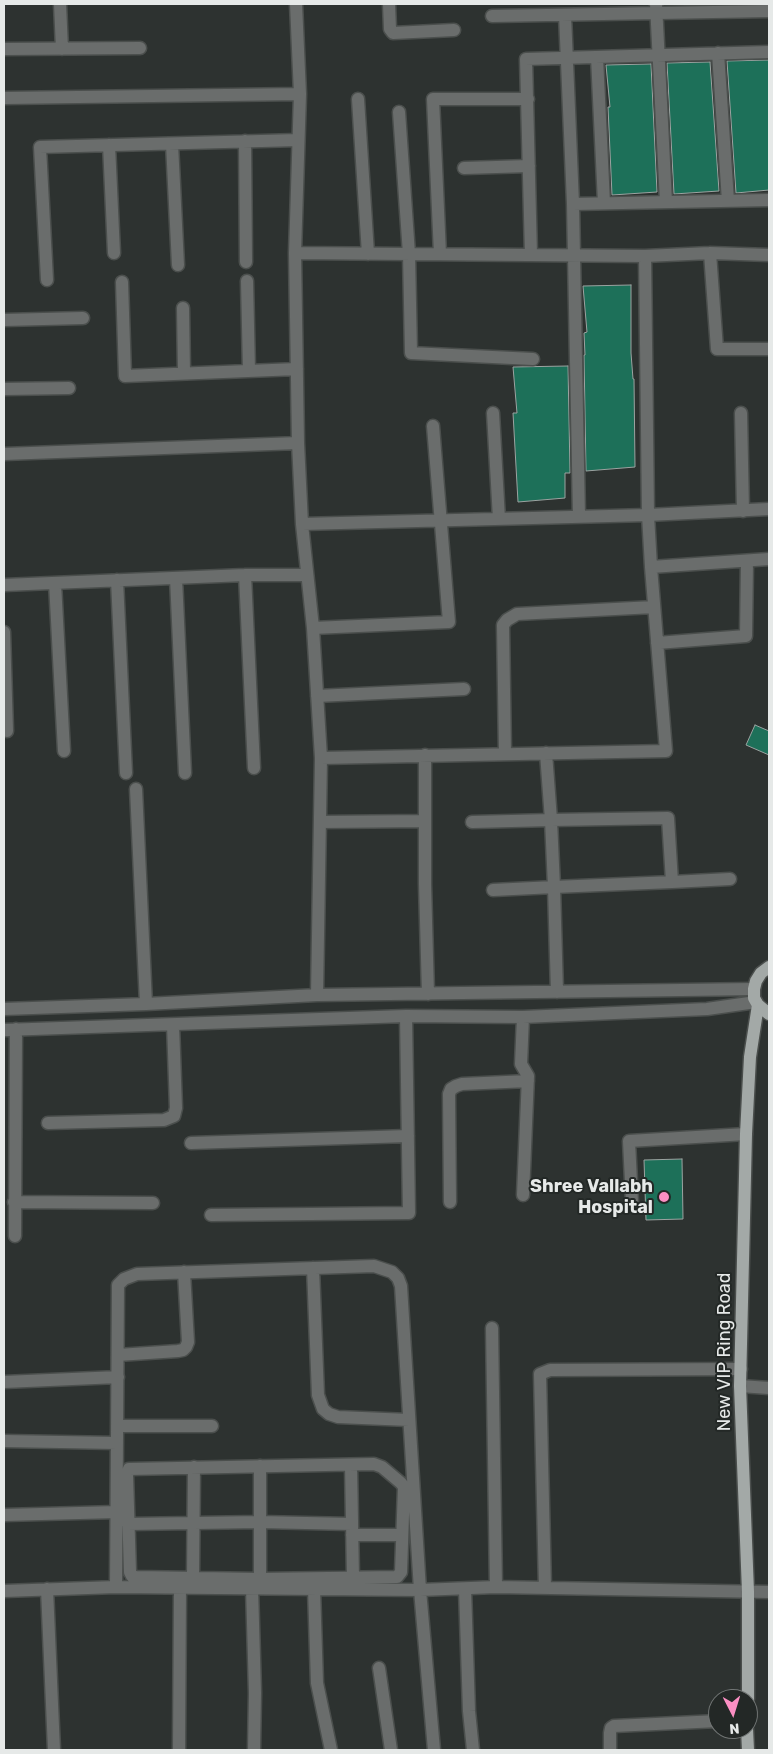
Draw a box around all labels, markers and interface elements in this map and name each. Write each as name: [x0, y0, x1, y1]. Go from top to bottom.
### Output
place label: Shree Vallabh Hospital: [530, 1176, 653, 1218]
marker: Shree Vallabh Hospital: [657, 1190, 671, 1204]
street label: New VIP Ring Road: [714, 1273, 736, 1431]
north arrow: [708, 1689, 758, 1739]
text: N: [729, 1720, 740, 1737]

